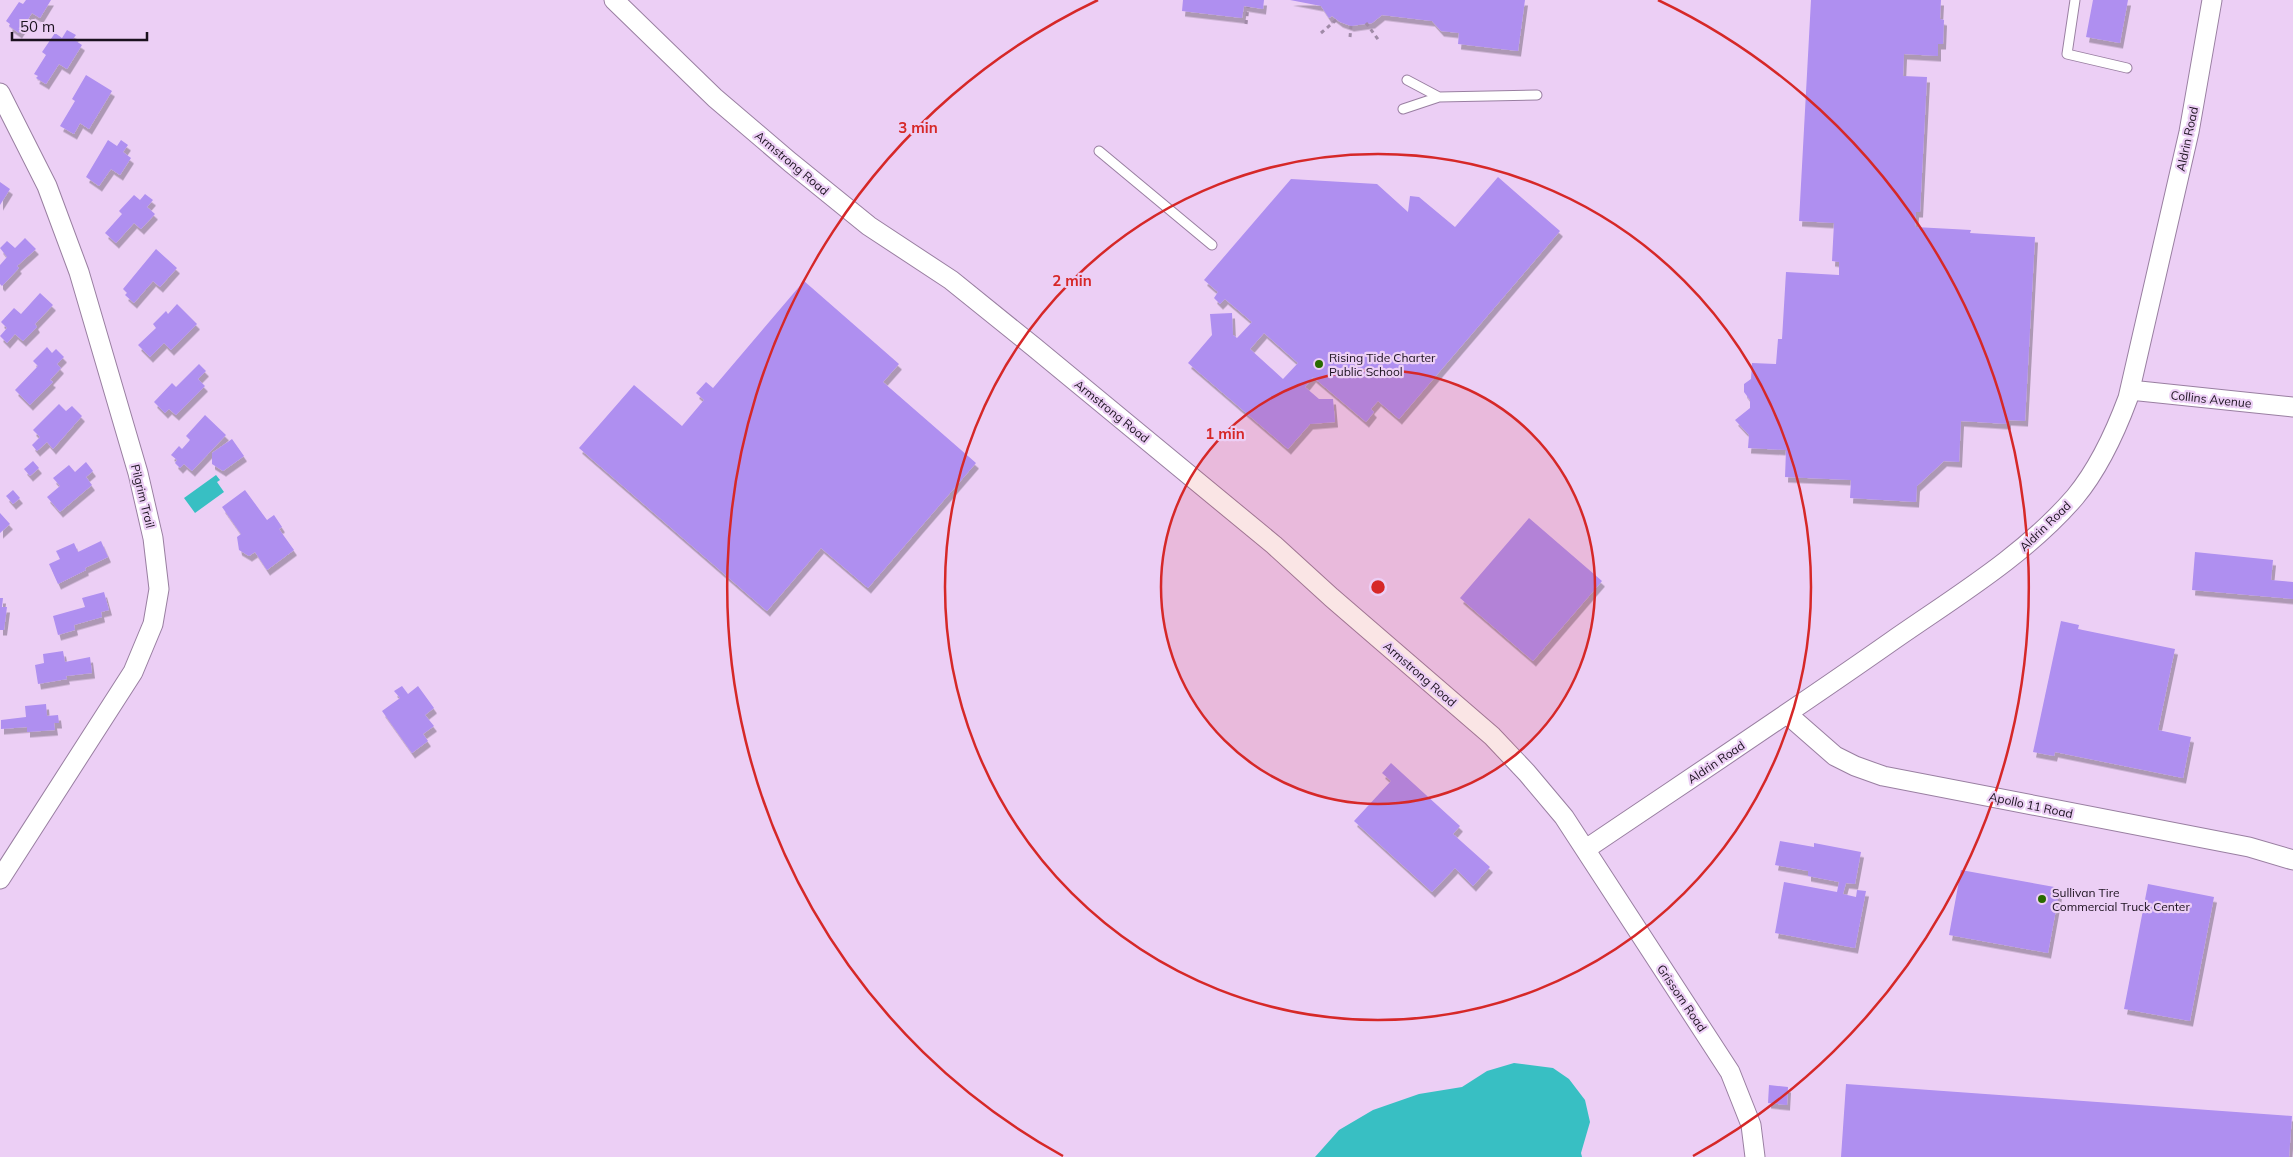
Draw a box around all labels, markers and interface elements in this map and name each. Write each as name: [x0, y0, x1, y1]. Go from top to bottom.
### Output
scale bar: [12, 10, 148, 42]
text: 50 m: [20, 17, 55, 36]
street label: Aldrin Road: [2173, 105, 2201, 173]
text: 3 min: [898, 118, 938, 137]
street label: Armstrong Road: [752, 128, 832, 198]
text: 2 min: [1052, 271, 1092, 290]
place label: Rising Tide Charter Public School: [1329, 350, 1436, 379]
marker: Rising Tide Charter Public School: [1313, 358, 1325, 370]
street label: Armstrong Road: [1072, 376, 1152, 446]
street label: Collins Avenue: [2170, 387, 2252, 411]
text: 1 min: [1205, 424, 1245, 443]
street label: Pilgrim Trail: [128, 463, 158, 529]
street label: Aldrin Road: [2016, 498, 2074, 554]
centre of rings: [1369, 578, 1387, 596]
street label: Armstrong Road: [1380, 638, 1460, 710]
street label: Aldrin Road: [1685, 737, 1747, 787]
street label: Apollo 11 Road: [1988, 789, 2074, 821]
place label: Sullivan Tire Commercial Truck Center: [2052, 885, 2190, 914]
marker: Sullivan Tire Commercial Truck Center: [2036, 893, 2048, 905]
street label: Grissom Road: [1654, 962, 1710, 1034]

